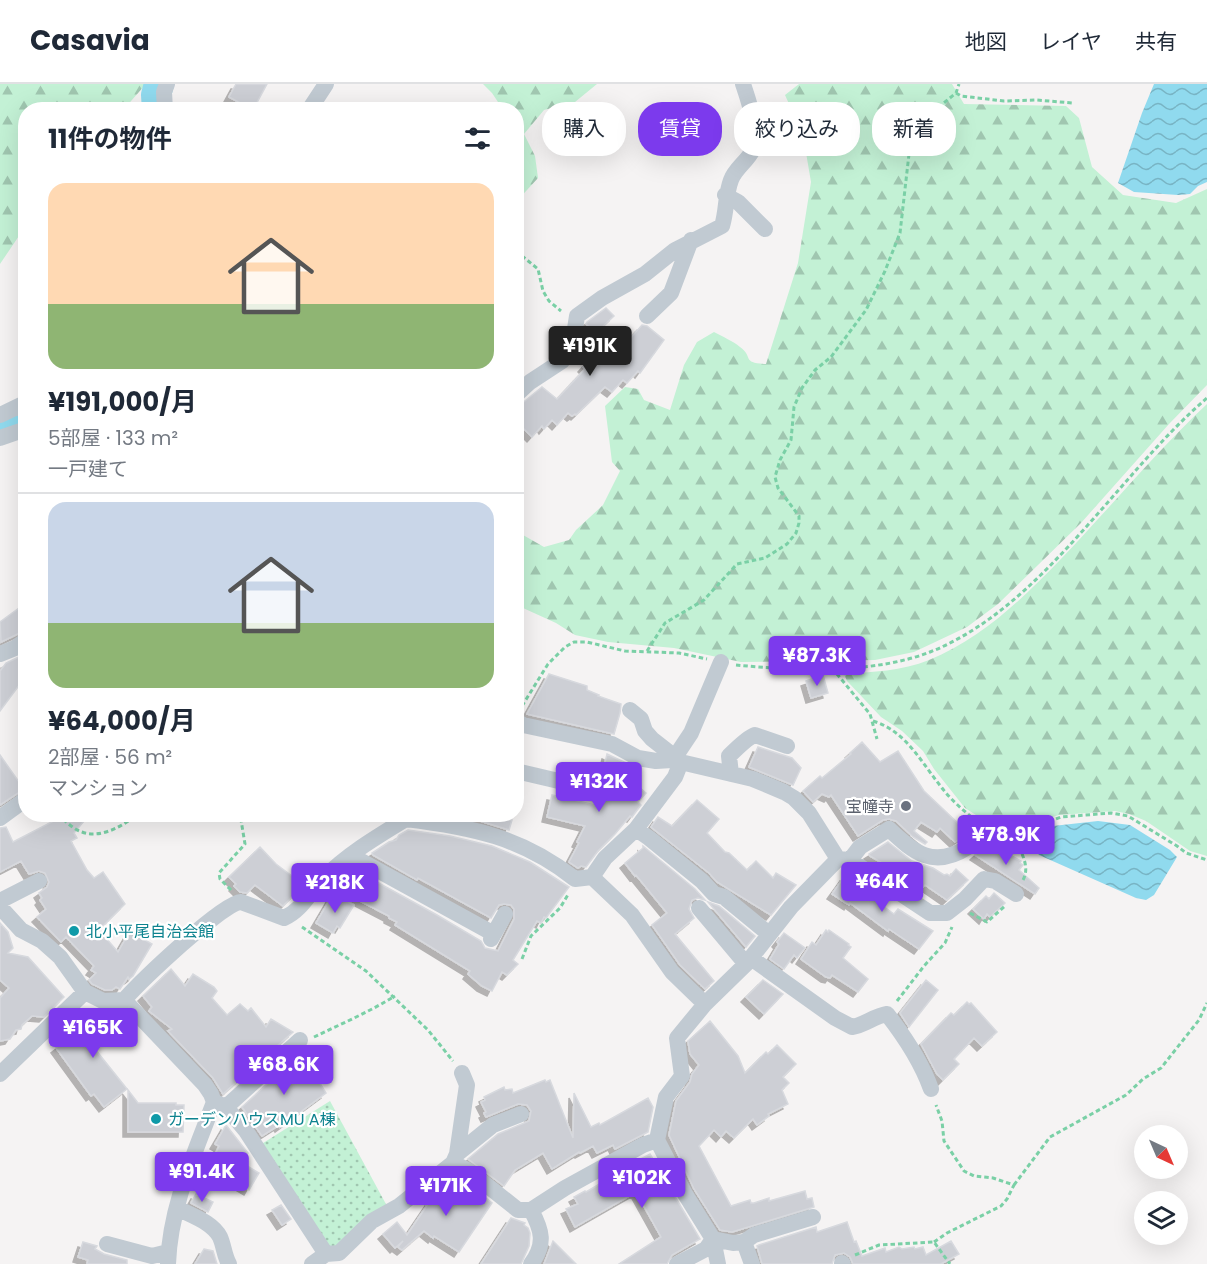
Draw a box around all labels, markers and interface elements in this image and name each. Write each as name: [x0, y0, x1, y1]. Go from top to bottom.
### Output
text: Casavia: [30, 21, 150, 60]
text: 地図: [965, 27, 1007, 56]
text: レイヤ: [1040, 27, 1102, 56]
text: 共有: [1135, 27, 1177, 56]
chip: 購入: [542, 102, 626, 156]
chip: 賃貸: [638, 102, 722, 156]
chip: 絞り込み: [734, 102, 860, 156]
chip: 新着: [872, 102, 956, 156]
text: 11件の物件: [48, 121, 172, 157]
icon: filters: [461, 122, 494, 155]
icon: home: [217, 222, 325, 330]
pin: ¥191K: [548, 326, 632, 377]
text: ¥191K: [563, 331, 617, 359]
text: ¥191,000/月: [48, 384, 197, 420]
text: 5部屋 · 133 m²: [48, 424, 178, 452]
text: 一戸建て: [48, 455, 128, 483]
icon: home: [217, 541, 325, 649]
pin: ¥87.3K: [768, 636, 866, 687]
text: ¥87.3K: [783, 641, 851, 669]
text: ¥64,000/月: [48, 703, 196, 739]
text: 2部屋 · 56 m²: [48, 743, 172, 771]
pin: ¥132K: [557, 762, 641, 813]
text: ¥132K: [570, 767, 628, 795]
text: マンション: [48, 774, 148, 802]
place label: 宝幢寺: [846, 795, 894, 818]
marker: 宝幢寺: [899, 799, 913, 813]
pin: ¥78.9K: [957, 815, 1055, 866]
text: ¥78.9K: [972, 820, 1040, 848]
pin: ¥64K: [846, 862, 918, 913]
pin: ¥218K: [293, 863, 377, 914]
text: ¥64K: [855, 867, 909, 895]
text: ¥218K: [305, 868, 365, 896]
place label: 北小平尾自治会館: [86, 920, 214, 943]
marker: 北小平尾自治会館: [67, 924, 81, 938]
pin: ¥165K: [51, 1008, 135, 1059]
text: ¥165K: [63, 1013, 123, 1041]
pin: ¥68.6K: [235, 1045, 333, 1096]
text: ¥68.6K: [248, 1050, 320, 1078]
place label: ガーデンハウスMU A棟: [168, 1108, 336, 1131]
marker: ガーデンハウスMU A棟: [149, 1112, 163, 1126]
north arrow: [1134, 1125, 1188, 1179]
map controls: [1134, 1125, 1188, 1245]
pin: ¥91.4K: [153, 1152, 251, 1203]
text: ¥91.4K: [169, 1157, 235, 1185]
pin: ¥102K: [600, 1158, 684, 1209]
text: ¥102K: [612, 1163, 672, 1191]
pin: ¥171K: [404, 1166, 488, 1217]
text: ¥171K: [419, 1171, 473, 1199]
button: layers: [1134, 1191, 1188, 1245]

